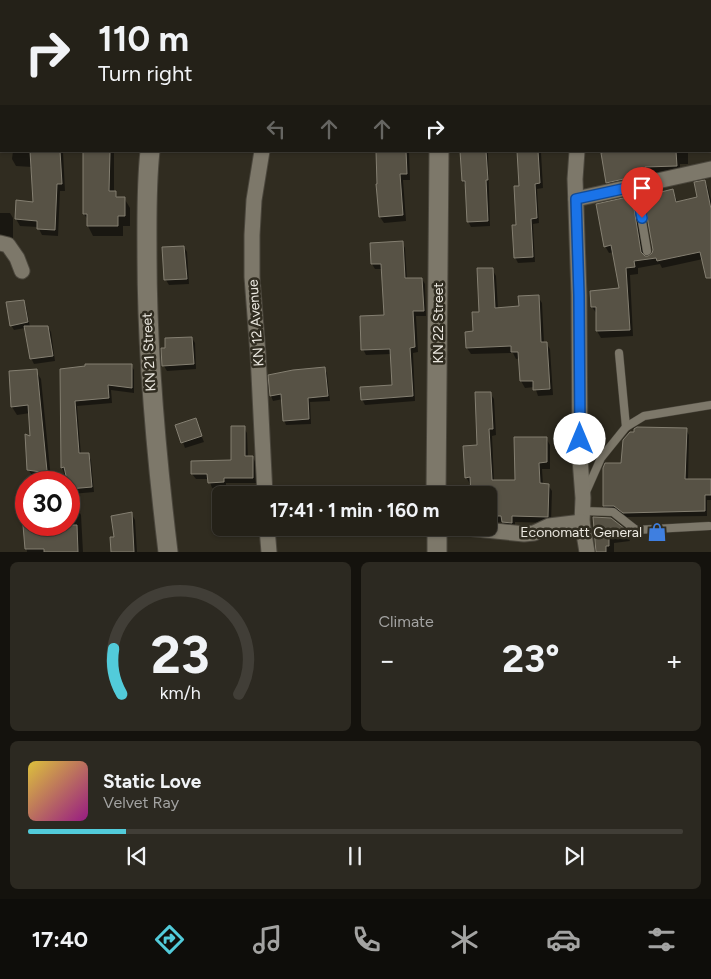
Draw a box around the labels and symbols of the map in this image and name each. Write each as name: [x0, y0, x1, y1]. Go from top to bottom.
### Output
pin: [621, 167, 663, 218]
street label: KN 12 Avenue: [244, 279, 268, 367]
street label: KN 22 Street: [430, 282, 447, 364]
street label: KN 21 Street: [138, 312, 160, 392]
position arrow: [553, 412, 605, 464]
speed limit sign: 30: [15, 471, 80, 536]
shop icon: Economatt General: [646, 521, 668, 543]
place label: Economatt General: [520, 524, 642, 541]

